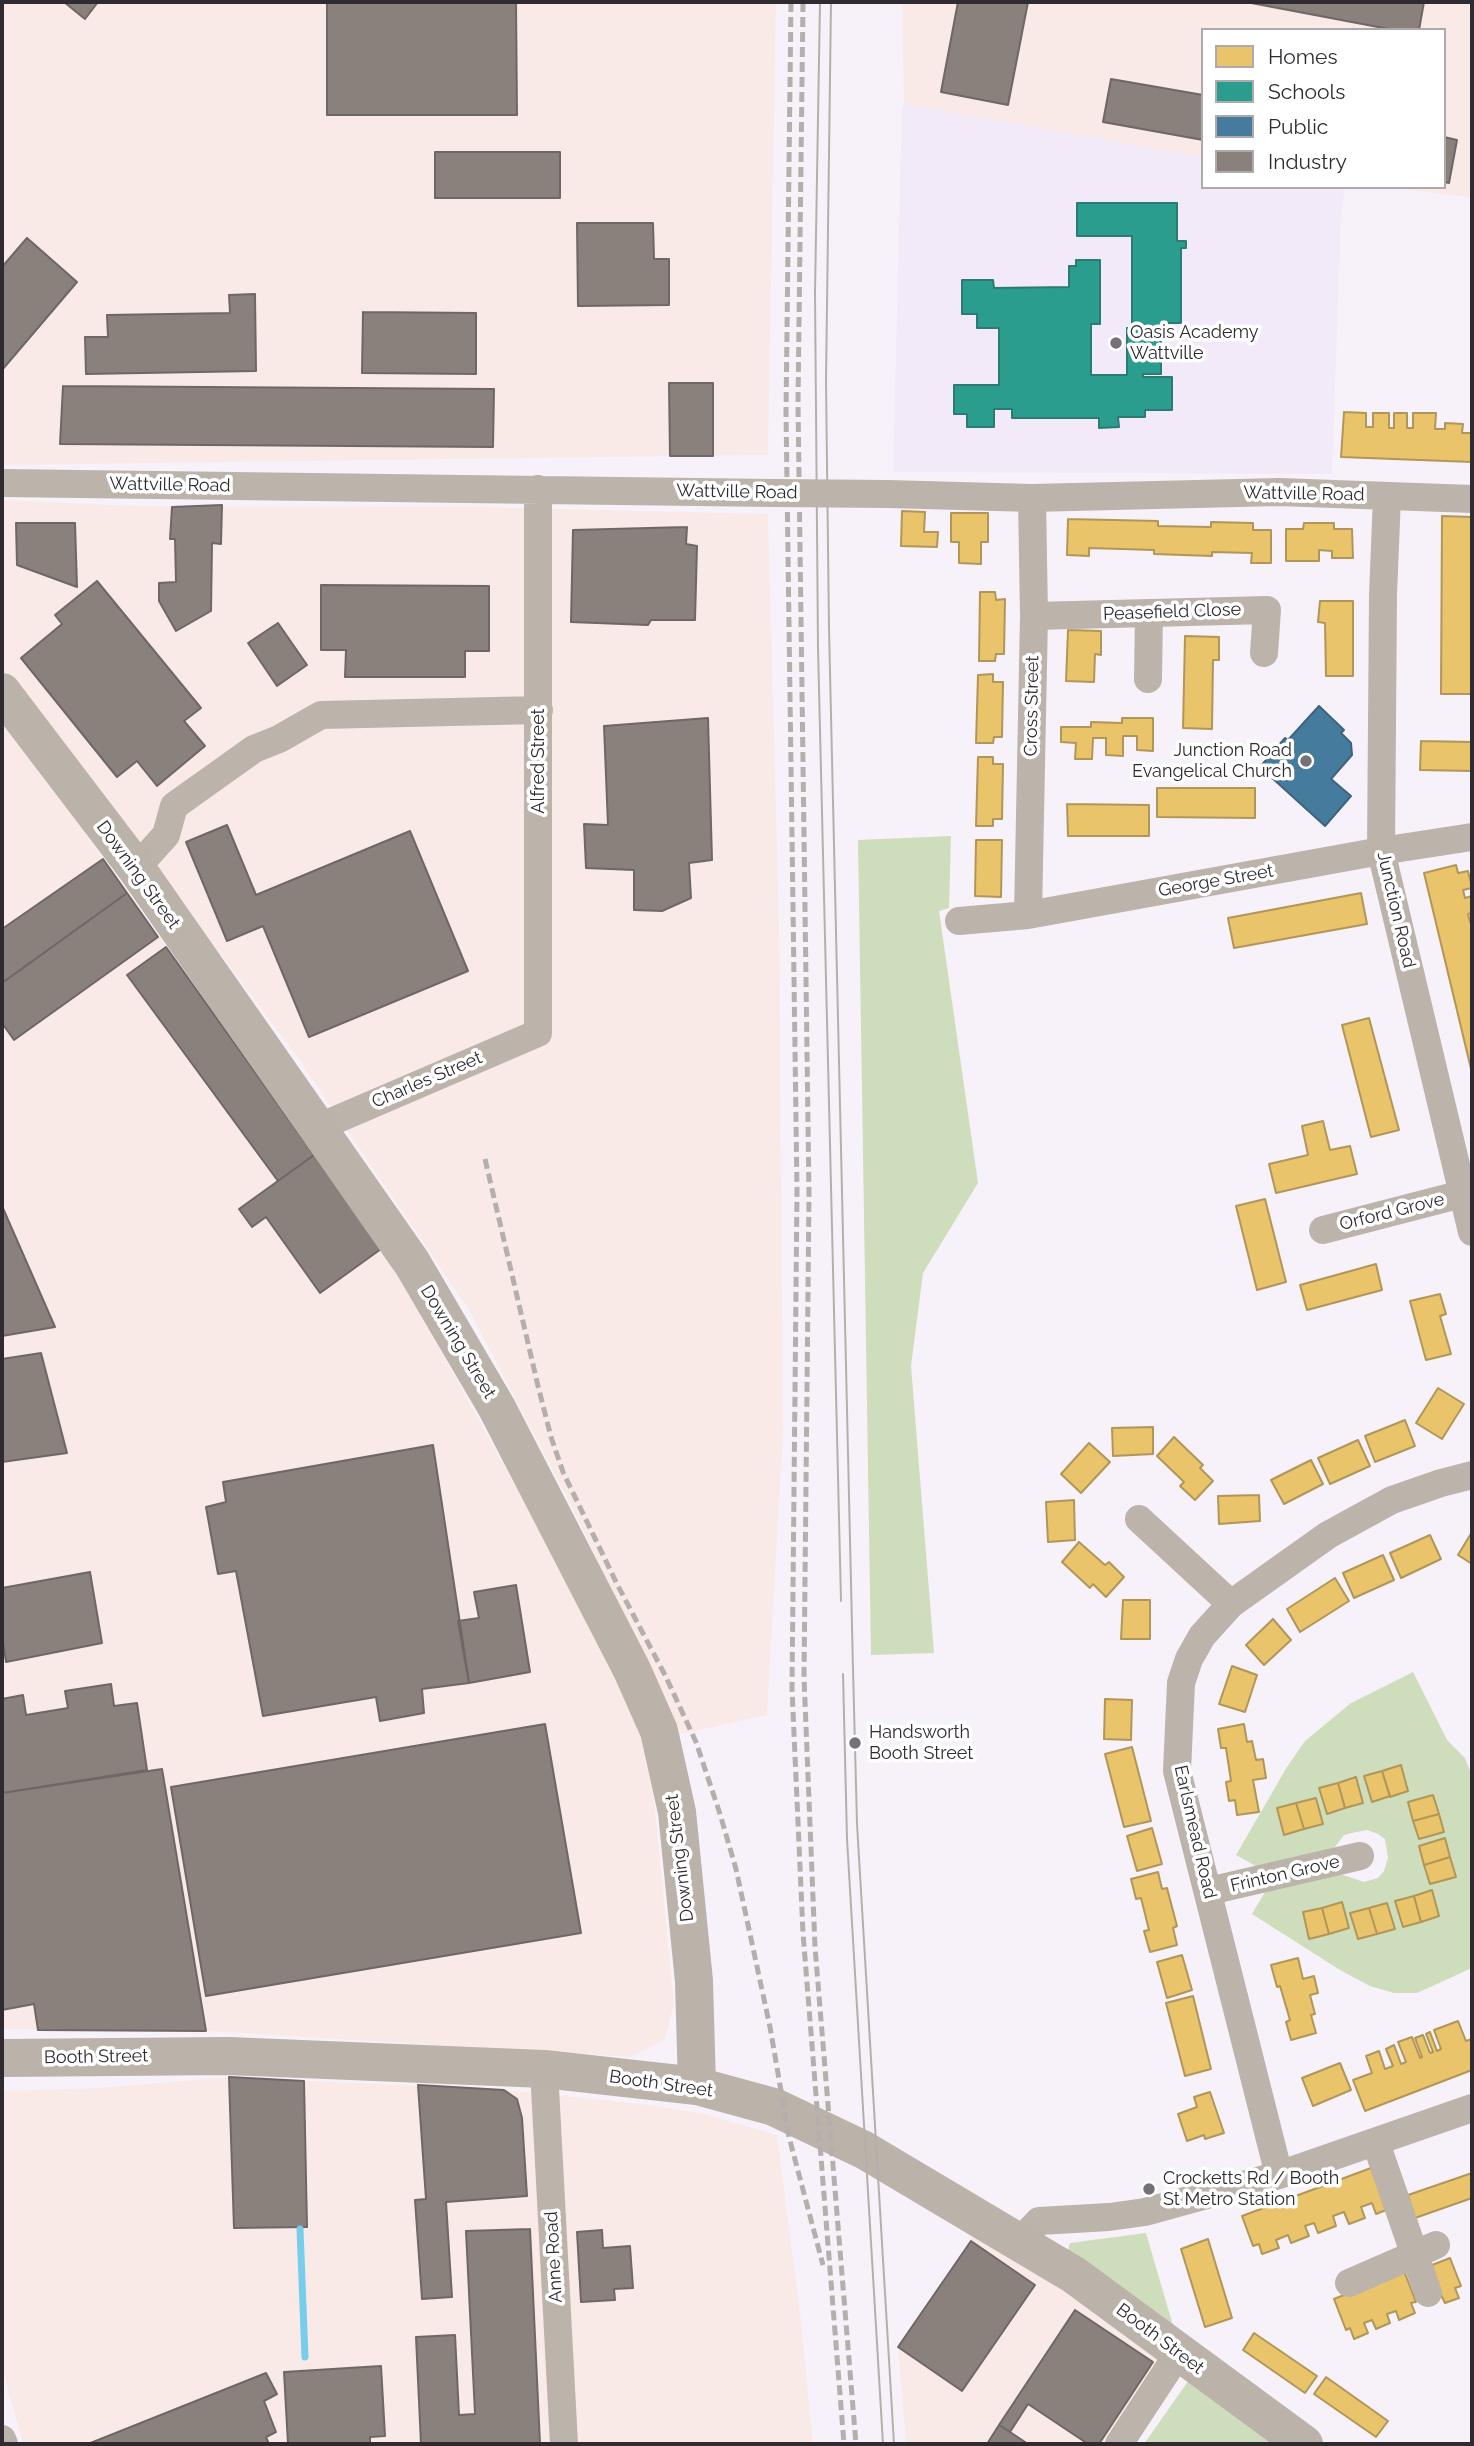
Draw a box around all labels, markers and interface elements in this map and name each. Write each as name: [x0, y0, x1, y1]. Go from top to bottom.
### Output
legend: [1201, 28, 1446, 189]
text: Homes: [1268, 44, 1338, 69]
text: Schools: [1268, 79, 1345, 104]
text: Public: [1268, 114, 1328, 139]
text: Industry: [1268, 149, 1347, 174]
place label: Oasis Academy Wattville: [1130, 322, 1259, 364]
marker: Oasis Academy Wattville: [1108, 335, 1124, 351]
street label: Wattville Road: [109, 473, 231, 497]
street label: Wattville Road: [676, 480, 798, 504]
street label: Wattville Road: [1243, 482, 1365, 506]
street label: Peasefield Close: [1103, 599, 1241, 625]
street label: Cross Street: [1020, 655, 1044, 757]
street label: Alfred Street: [528, 708, 550, 814]
place label: Junction Road Evangelical Church: [1132, 740, 1292, 782]
marker: Junction Road Evangelical Church: [1298, 753, 1314, 769]
street label: Downing Street: [92, 817, 184, 933]
street label: Junction Road: [1372, 850, 1420, 970]
street label: George Street: [1157, 860, 1275, 902]
street label: Charles Street: [369, 1047, 485, 1113]
street label: Orford Grove: [1337, 1189, 1447, 1235]
street label: Downing Street: [416, 1281, 500, 1403]
place label: Handsworth Booth Street: [869, 1722, 973, 1764]
marker: Handsworth Booth Street: [847, 1735, 863, 1751]
street label: Earlsmead Road: [1169, 1763, 1221, 1901]
street label: Downing Street: [661, 1793, 699, 1923]
street label: Frinton Grove: [1228, 1851, 1342, 1897]
street label: Booth Street: [44, 2045, 148, 2069]
street label: Booth Street: [608, 2066, 714, 2102]
place label: Crocketts Rd / Booth St Metro Station: [1163, 2168, 1339, 2210]
marker: Crocketts Rd / Booth St Metro Station: [1141, 2181, 1157, 2197]
street label: Anne Road: [541, 2211, 567, 2303]
street label: Booth Street: [1112, 2299, 1208, 2379]

